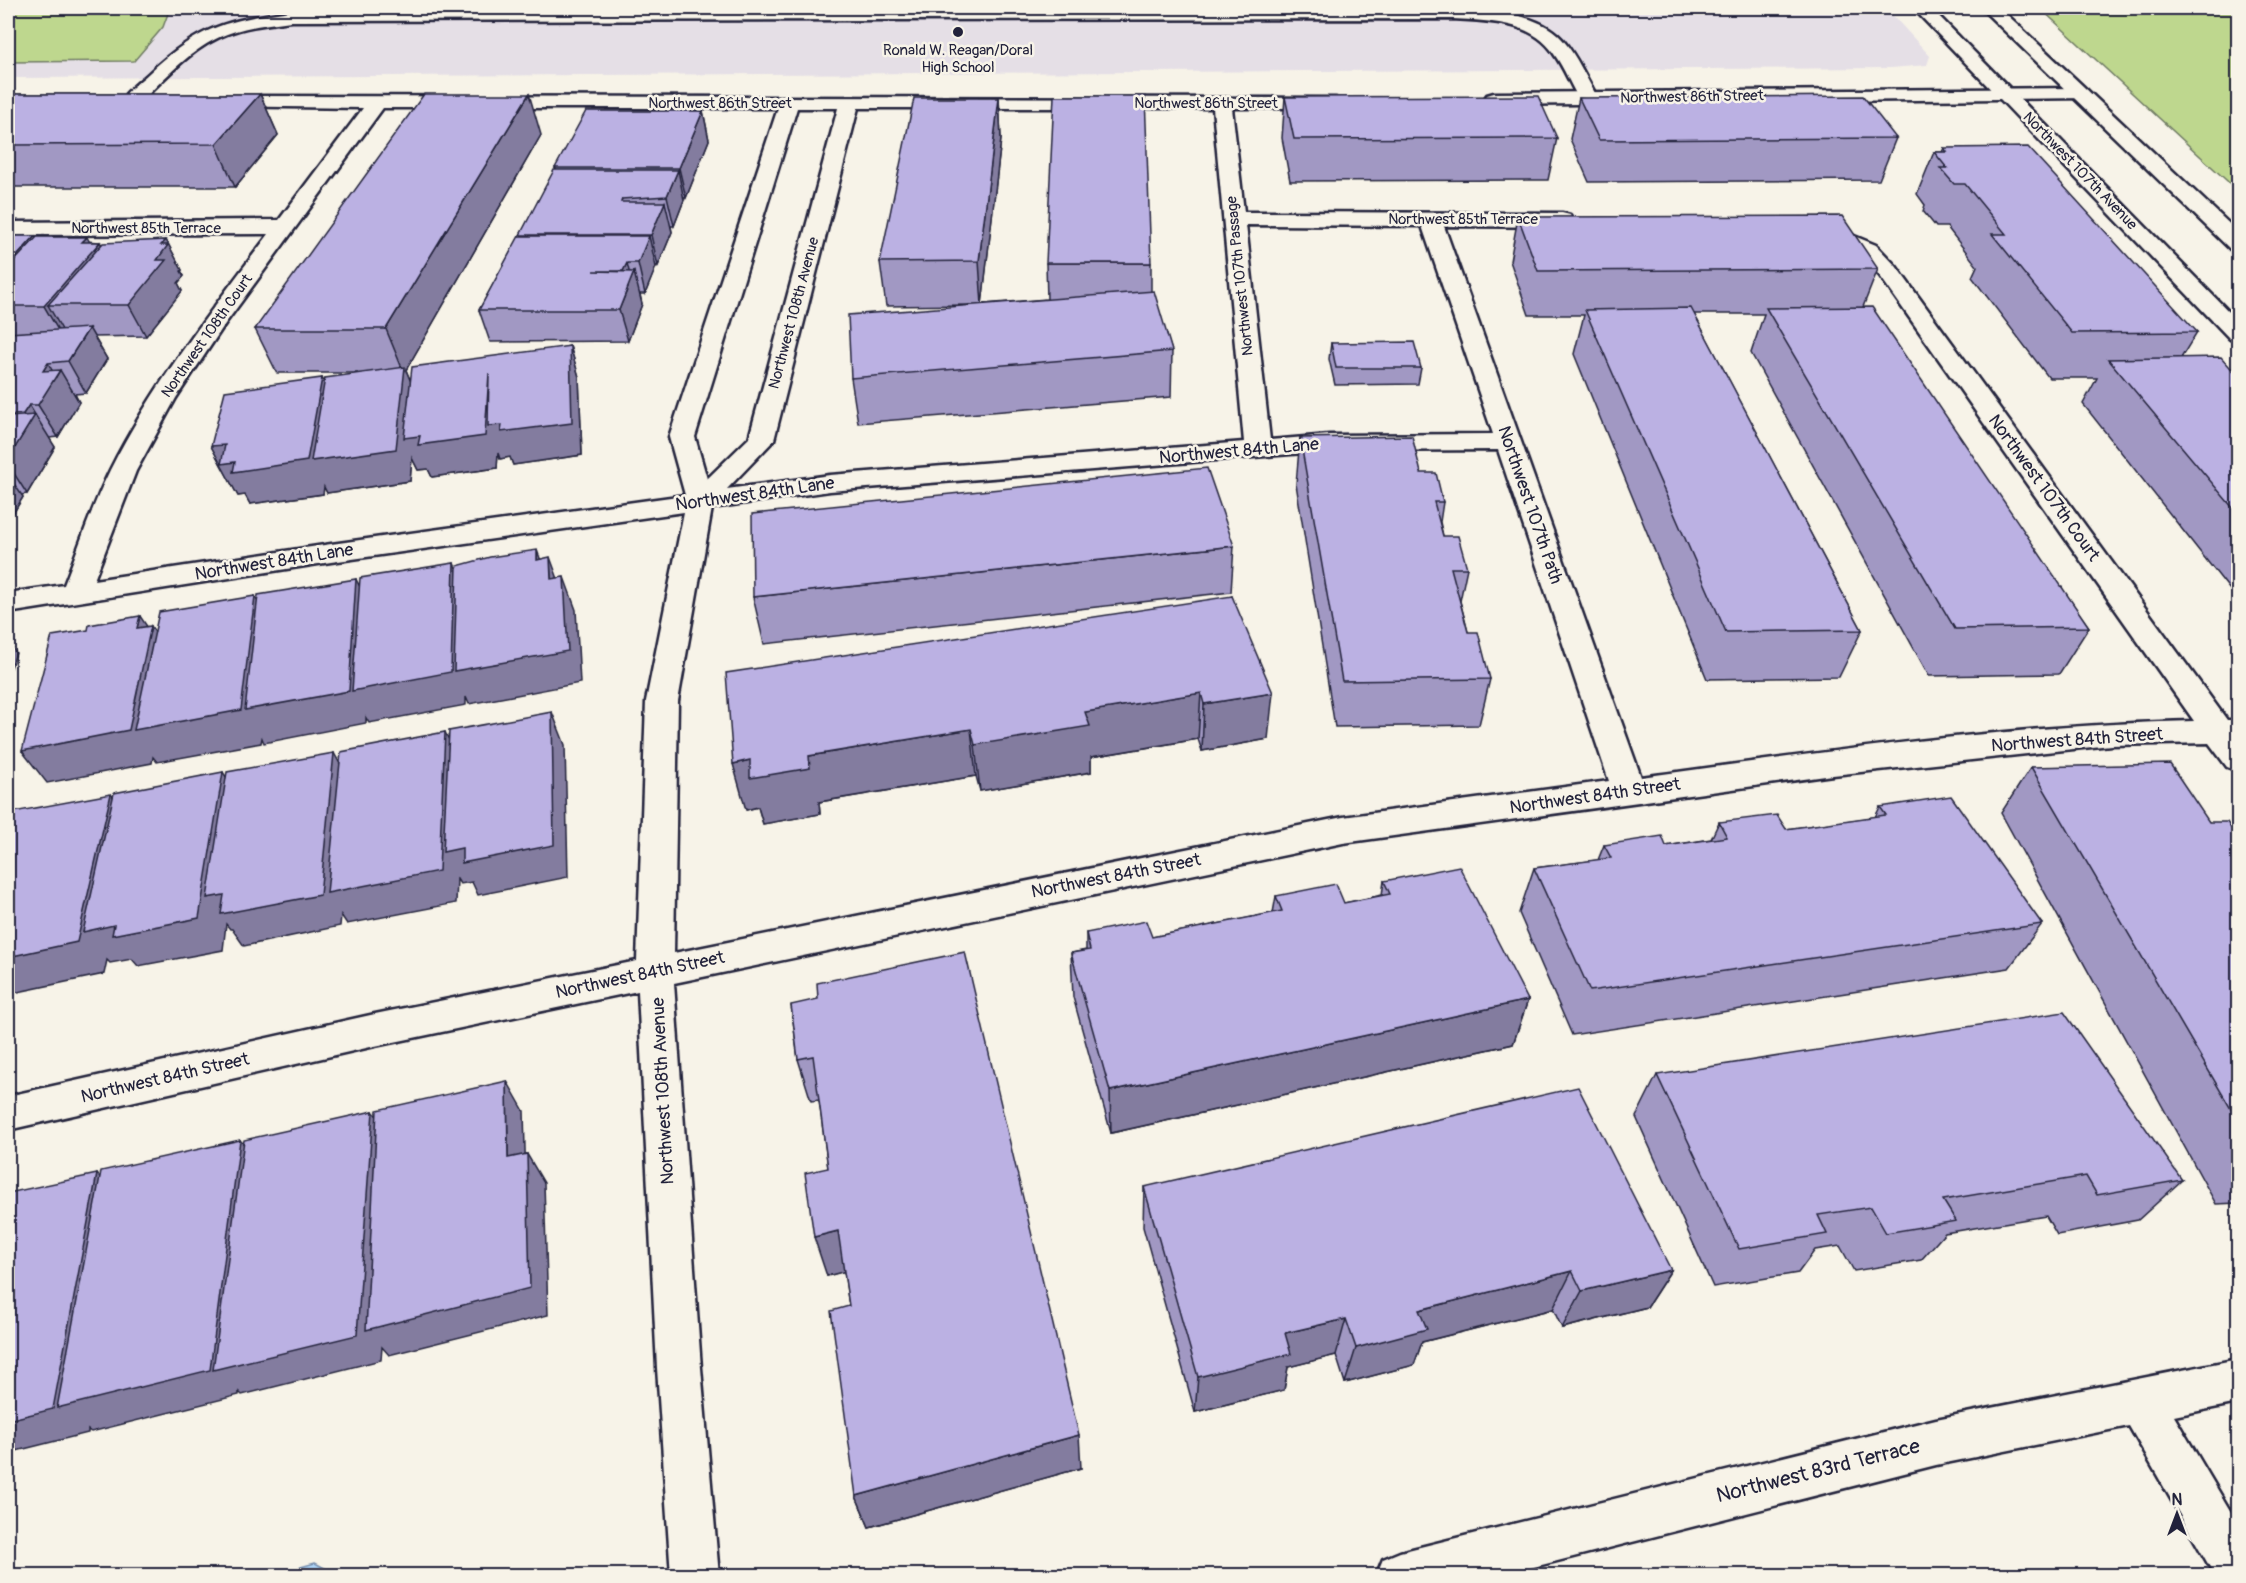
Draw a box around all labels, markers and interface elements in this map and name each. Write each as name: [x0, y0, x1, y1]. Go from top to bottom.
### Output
marker: Ronald W. Reagan/Doral High School: [951, 25, 965, 39]
place label: Ronald W. Reagan/Doral High School: [883, 41, 1033, 77]
street label: Northwest 86th Street: [1620, 86, 1765, 108]
street label: Northwest 86th Street: [648, 94, 793, 113]
street label: Northwest 86th Street: [1134, 94, 1279, 113]
street label: Northwest 107th Avenue: [2019, 108, 2142, 234]
street label: Northwest 107th Passage: [1222, 195, 1258, 357]
street label: Northwest 85th Terrace: [1388, 210, 1538, 229]
street label: Northwest 85th Terrace: [71, 219, 221, 238]
street label: Northwest 108th Avenue: [765, 234, 824, 391]
street label: Northwest 108th Court: [157, 270, 257, 401]
street label: Northwest 107th Court: [1983, 410, 2106, 567]
street label: Northwest 107th Path: [1492, 423, 1568, 587]
street label: Northwest 84th Lane: [1158, 433, 1320, 469]
street label: Northwest 84th Lane: [674, 471, 836, 517]
street label: Northwest 84th Lane: [193, 538, 355, 586]
street label: Northwest 84th Street: [1990, 722, 2164, 757]
street label: Northwest 84th Street: [1508, 773, 1683, 819]
street label: Northwest 84th Street: [1029, 848, 1203, 904]
street label: Northwest 84th Street: [553, 946, 727, 1004]
street label: Northwest 108th Avenue: [647, 997, 679, 1185]
street label: Northwest 84th Street: [79, 1047, 252, 1109]
street label: Northwest 83rd Terrace: [1713, 1432, 1923, 1509]
north arrow: [2147, 1484, 2207, 1544]
text: N: [2172, 1490, 2183, 1510]

